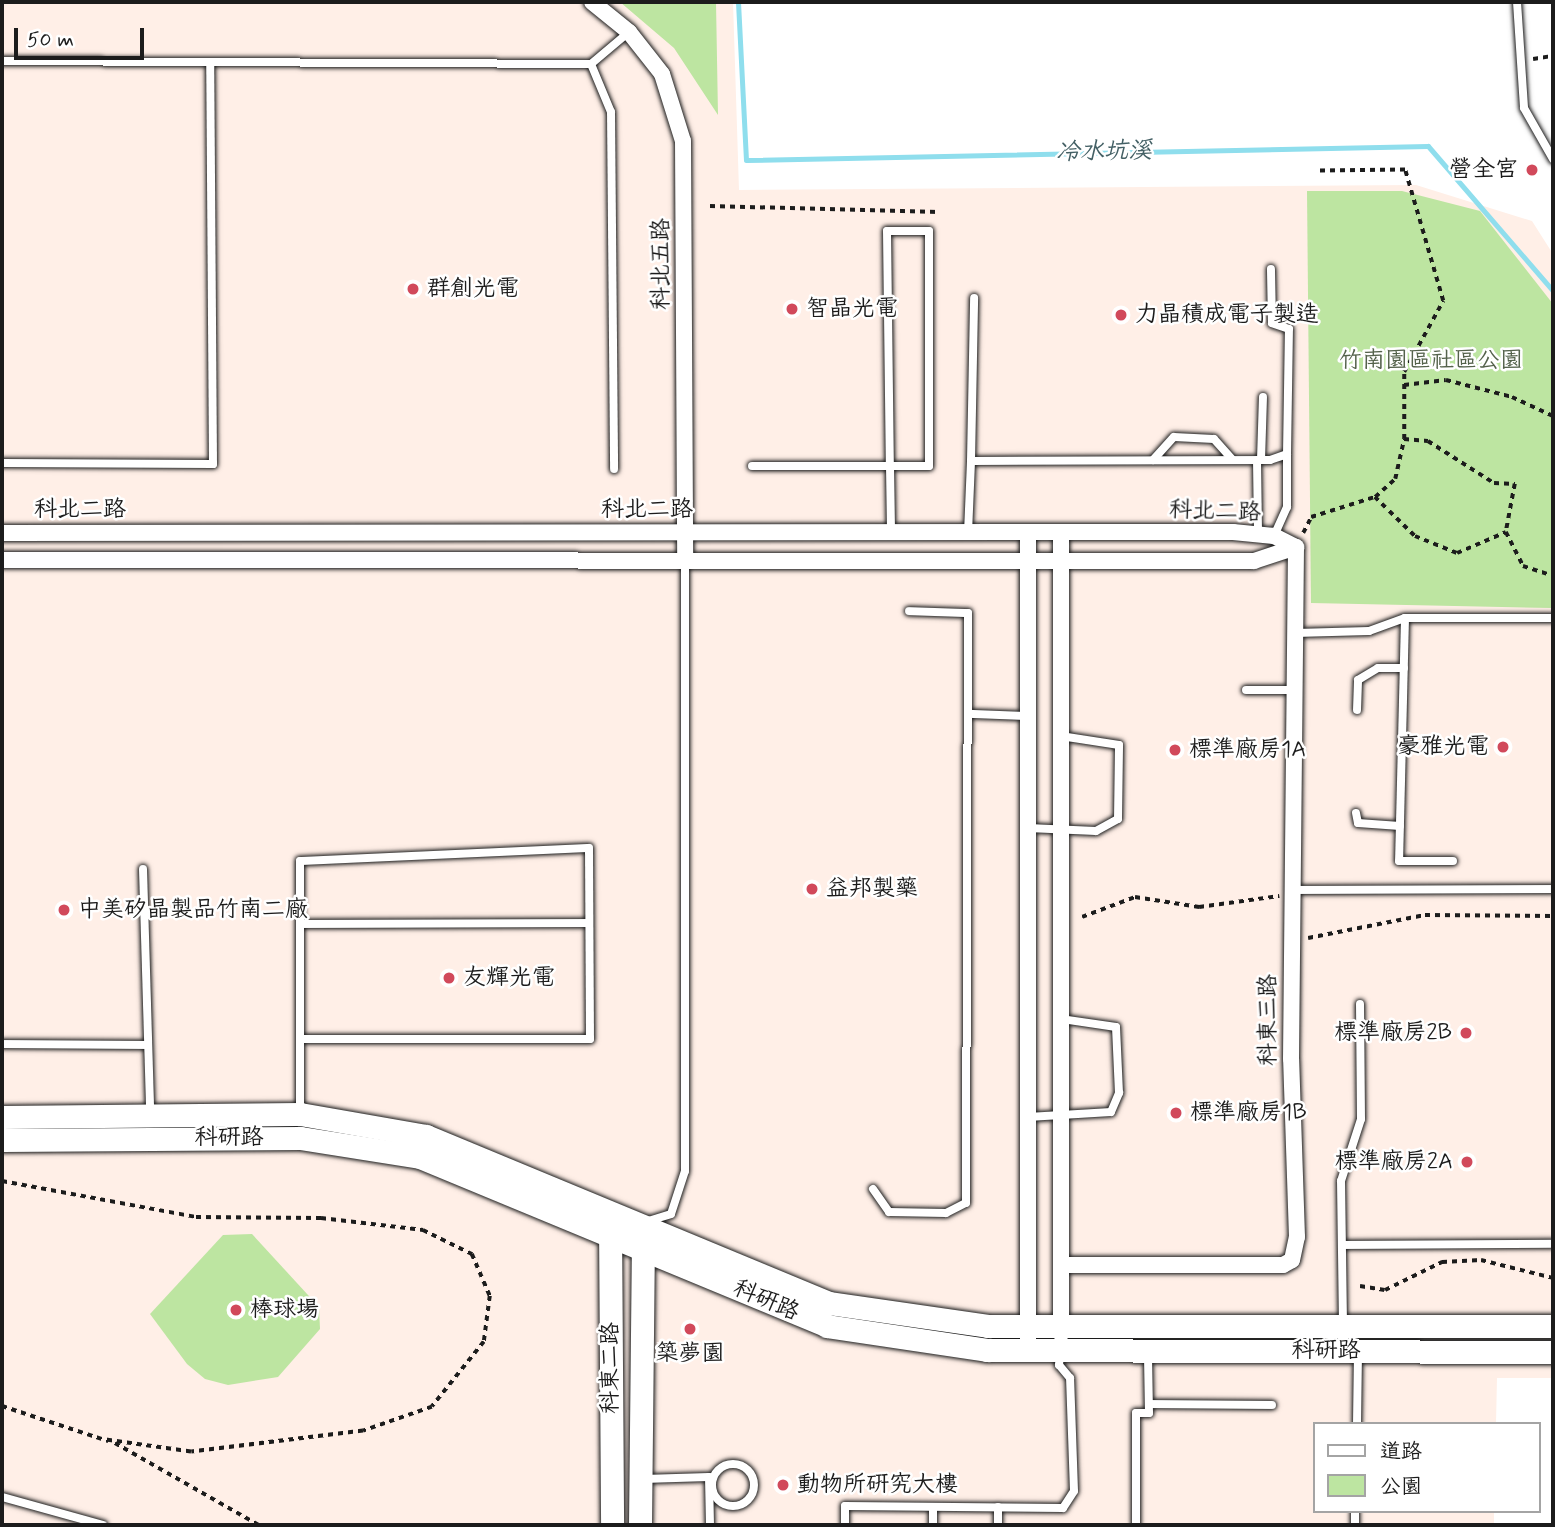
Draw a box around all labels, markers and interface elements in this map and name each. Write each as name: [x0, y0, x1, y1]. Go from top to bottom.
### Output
scale bar: [18, 14, 147, 58]
text: 50 m: [27, 26, 74, 54]
water label: 冷水坑溪: [1056, 137, 1152, 167]
place label: 營全宮: [1449, 156, 1518, 184]
marker: 營全宮: [1524, 162, 1540, 178]
street label: 科北五路: [648, 218, 676, 310]
place label: 群創光電: [427, 275, 519, 303]
marker: 群創光電: [405, 281, 421, 297]
place label: 智晶光電: [806, 295, 898, 323]
marker: 智晶光電: [784, 301, 800, 317]
place label: 力晶積成電子製造: [1135, 301, 1319, 329]
marker: 力晶積成電子製造: [1113, 307, 1129, 323]
park label: 竹南園區社區公園: [1339, 347, 1523, 375]
street label: 科北二路: [34, 496, 126, 524]
street label: 科北二路: [601, 496, 693, 524]
street label: 科北二路: [1169, 497, 1261, 527]
place label: 豪雅光電: [1397, 733, 1489, 761]
place label: 標準廠房1A: [1189, 736, 1306, 764]
marker: 豪雅光電: [1495, 739, 1511, 755]
marker: 標準廠房1A: [1167, 742, 1183, 758]
place label: 益邦製藥: [826, 875, 918, 903]
marker: 益邦製藥: [804, 881, 820, 897]
place label: 中美矽晶製品竹南二廠: [78, 896, 308, 924]
marker: 中美矽晶製品竹南二廠: [56, 902, 72, 918]
place label: 友輝光電: [463, 964, 555, 992]
marker: 友輝光電: [441, 970, 457, 986]
street label: 科東三路: [1255, 974, 1283, 1066]
place label: 標準廠房2B: [1334, 1019, 1452, 1047]
marker: 標準廠房2B: [1458, 1025, 1474, 1041]
place label: 標準廠房1B: [1190, 1099, 1307, 1127]
marker: 標準廠房1B: [1168, 1105, 1184, 1121]
street label: 科研路: [195, 1124, 263, 1152]
place label: 標準廠房2A: [1335, 1148, 1453, 1176]
marker: 標準廠房2A: [1459, 1154, 1475, 1170]
street label: 科研路: [729, 1275, 803, 1327]
place label: 棒球場: [250, 1296, 319, 1324]
marker: 棒球場: [228, 1302, 244, 1318]
marker: 築夢園: [682, 1321, 698, 1337]
street label: 科東二路: [597, 1322, 625, 1414]
street label: 科研路: [1292, 1337, 1360, 1365]
place label: 築夢園: [656, 1340, 724, 1368]
legend: [1314, 1422, 1541, 1513]
text: 道路: [1380, 1438, 1422, 1466]
place label: 動物所研究大樓: [797, 1471, 958, 1499]
text: 公園: [1380, 1473, 1422, 1501]
marker: 動物所研究大樓: [775, 1477, 791, 1493]

